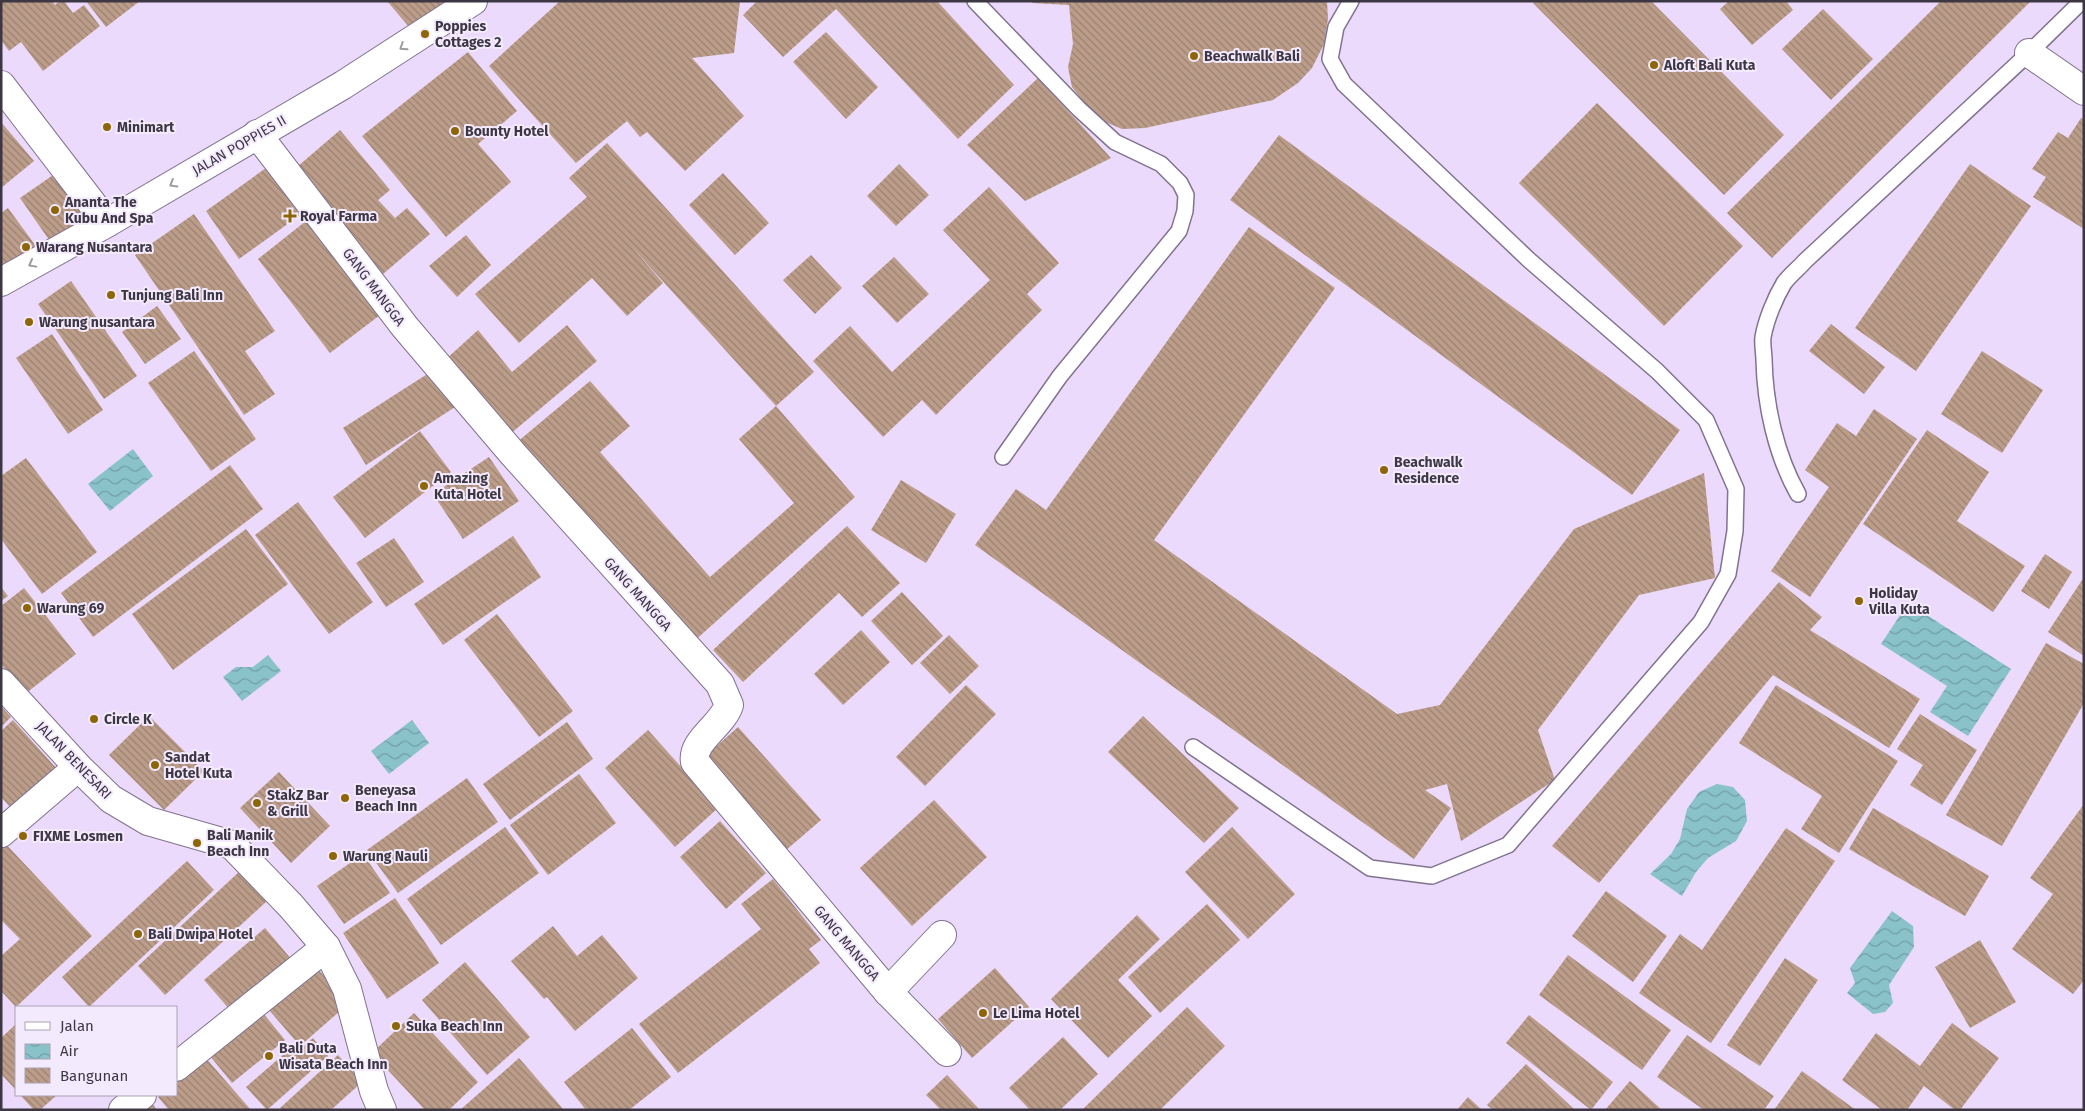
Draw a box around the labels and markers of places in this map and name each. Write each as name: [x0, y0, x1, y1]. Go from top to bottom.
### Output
place label: Poppies Cottages 2: [435, 18, 502, 51]
marker: Poppies Cottages 2: [419, 28, 431, 40]
place label: Beachwalk Bali: [1204, 48, 1300, 65]
marker: Beachwalk Bali: [1188, 50, 1200, 62]
place label: Aloft Bali Kuta: [1663, 57, 1756, 74]
marker: Aloft Bali Kuta: [1648, 59, 1660, 71]
place label: Minimart: [117, 119, 175, 136]
marker: Minimart: [101, 121, 113, 133]
place label: Bounty Hotel: [465, 123, 549, 140]
marker: Bounty Hotel: [449, 125, 461, 137]
place label: Ananta The Kubu And Spa: [64, 194, 154, 227]
marker: Ananta The Kubu And Spa: [49, 204, 61, 216]
place label: Royal Farma: [300, 208, 378, 225]
marker: Royal Farma: [284, 210, 296, 222]
place label: Warang Nusantara: [36, 239, 153, 256]
marker: Warang Nusantara: [20, 241, 32, 253]
place label: Tunjung Bali Inn: [121, 287, 223, 304]
marker: Tunjung Bali Inn: [105, 289, 117, 301]
place label: Warung nusantara: [39, 314, 155, 331]
marker: Warung nusantara: [23, 316, 35, 328]
place label: Beachwalk Residence: [1394, 454, 1463, 487]
marker: Beachwalk Residence: [1378, 464, 1390, 476]
place label: Amazing Kuta Hotel: [433, 470, 502, 503]
marker: Amazing Kuta Hotel: [418, 480, 430, 492]
place label: Holiday Villa Kuta: [1868, 585, 1930, 618]
marker: Holiday Villa Kuta: [1853, 595, 1865, 607]
place label: Warung 69: [37, 600, 105, 617]
marker: Warung 69: [21, 602, 33, 614]
place label: Circle K: [104, 711, 153, 728]
marker: Circle K: [88, 713, 100, 725]
place label: Sandat Hotel Kuta: [165, 749, 233, 782]
marker: Sandat Hotel Kuta: [149, 759, 161, 771]
place label: Beneyasa Beach Inn: [355, 782, 417, 815]
place label: StakZ Bar & Grill: [267, 787, 329, 820]
marker: Beneyasa Beach Inn: [339, 792, 351, 804]
marker: StakZ Bar & Grill: [251, 797, 263, 809]
place label: Bali Manik Beach Inn: [207, 827, 273, 860]
place label: FIXME Losmen: [33, 828, 123, 845]
marker: FIXME Losmen: [17, 830, 29, 842]
marker: Bali Manik Beach Inn: [191, 837, 203, 849]
place label: Warung Nauli: [343, 848, 428, 865]
marker: Warung Nauli: [327, 850, 339, 862]
place label: Bali Dwipa Hotel: [148, 926, 254, 943]
marker: Bali Dwipa Hotel: [132, 928, 144, 940]
place label: Le Lima Hotel: [993, 1005, 1080, 1022]
marker: Le Lima Hotel: [977, 1007, 989, 1019]
place label: Suka Beach Inn: [406, 1018, 503, 1035]
marker: Suka Beach Inn: [390, 1020, 402, 1032]
place label: Bali Duta Wisata Beach Inn: [279, 1040, 388, 1073]
marker: Bali Duta Wisata Beach Inn: [263, 1050, 275, 1062]

